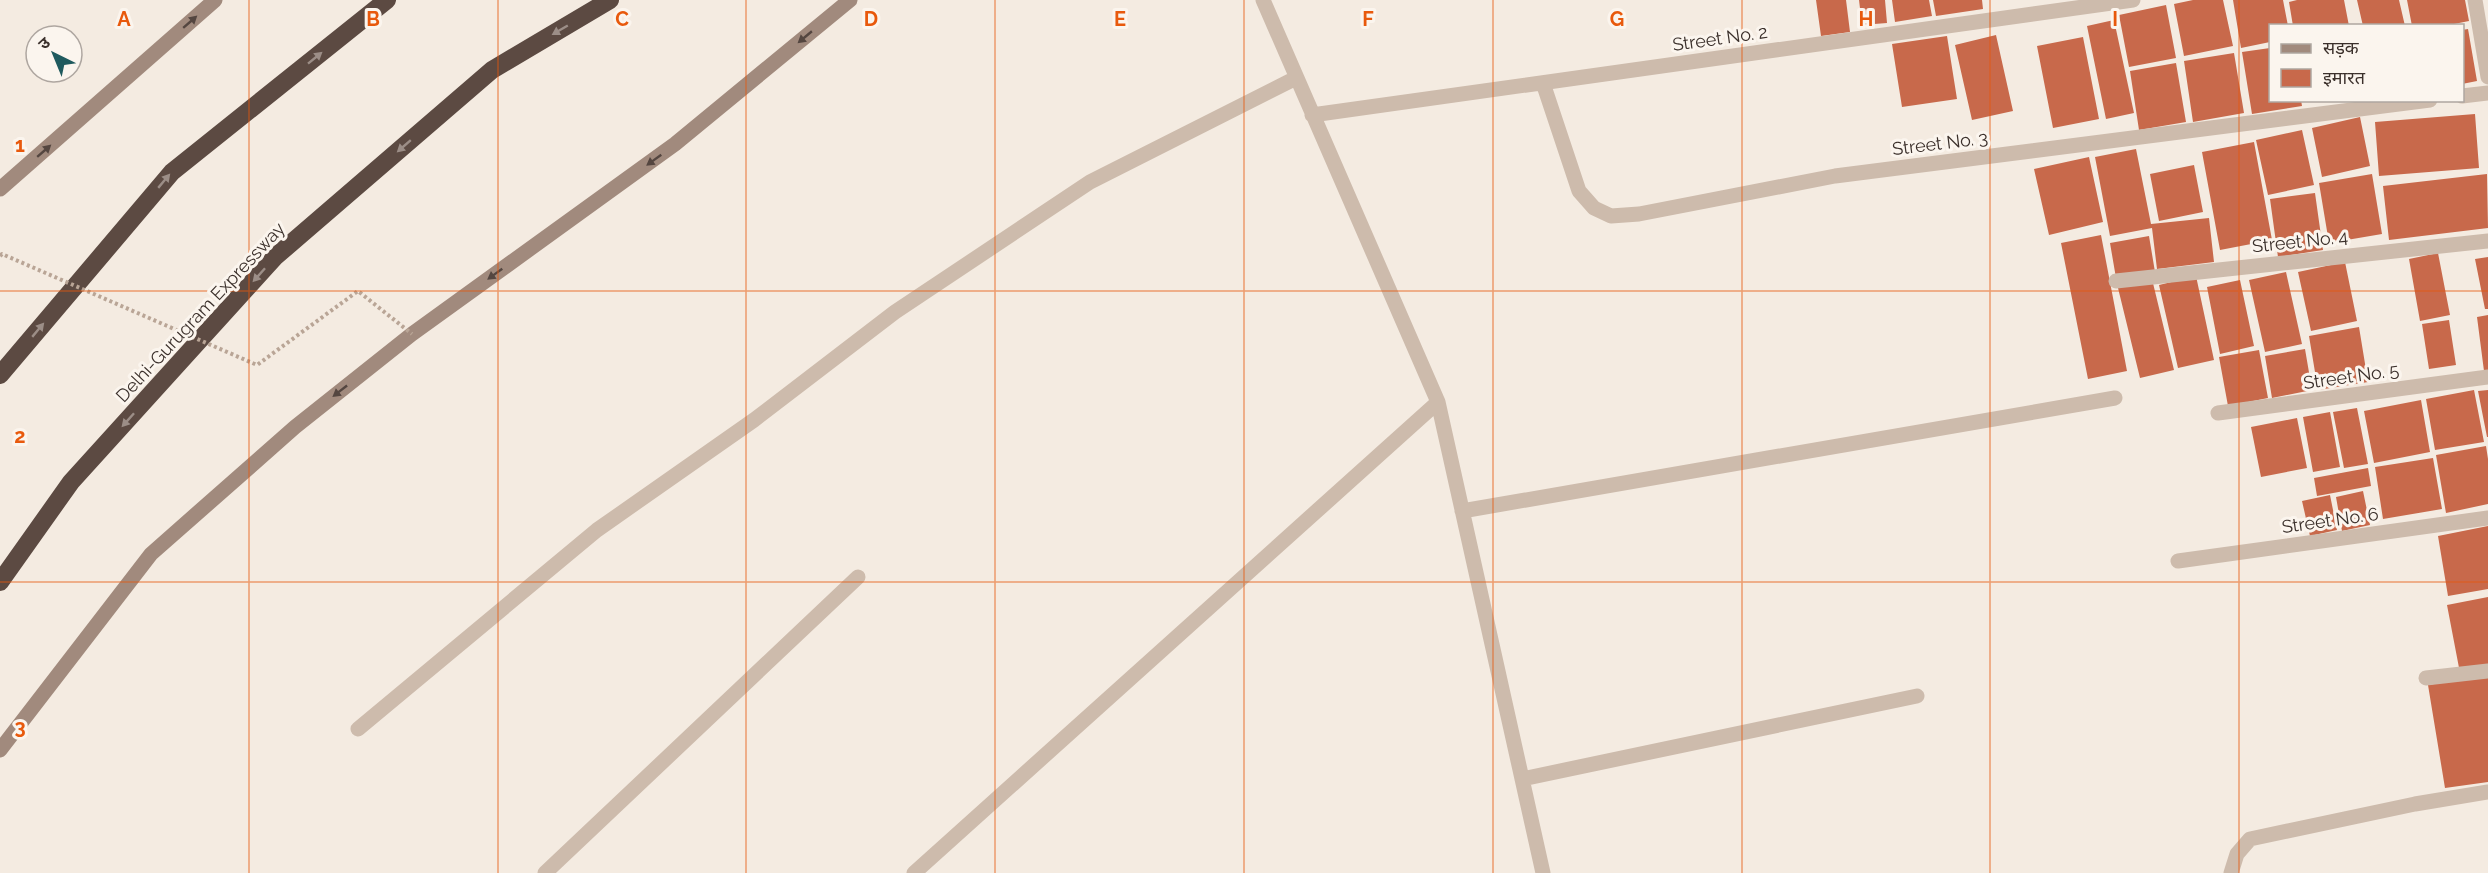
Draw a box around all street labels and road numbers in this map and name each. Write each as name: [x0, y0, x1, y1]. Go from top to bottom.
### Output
street label: Street No. 2: [1671, 21, 1769, 55]
street label: Street No. 3: [1891, 127, 1989, 159]
street label: Delhi-Gurugram Expressway: [111, 218, 289, 406]
street label: Street No. 4: [2251, 226, 2349, 256]
street label: Street No. 5: [2302, 359, 2400, 393]
street label: Street No. 6: [2280, 503, 2380, 537]

